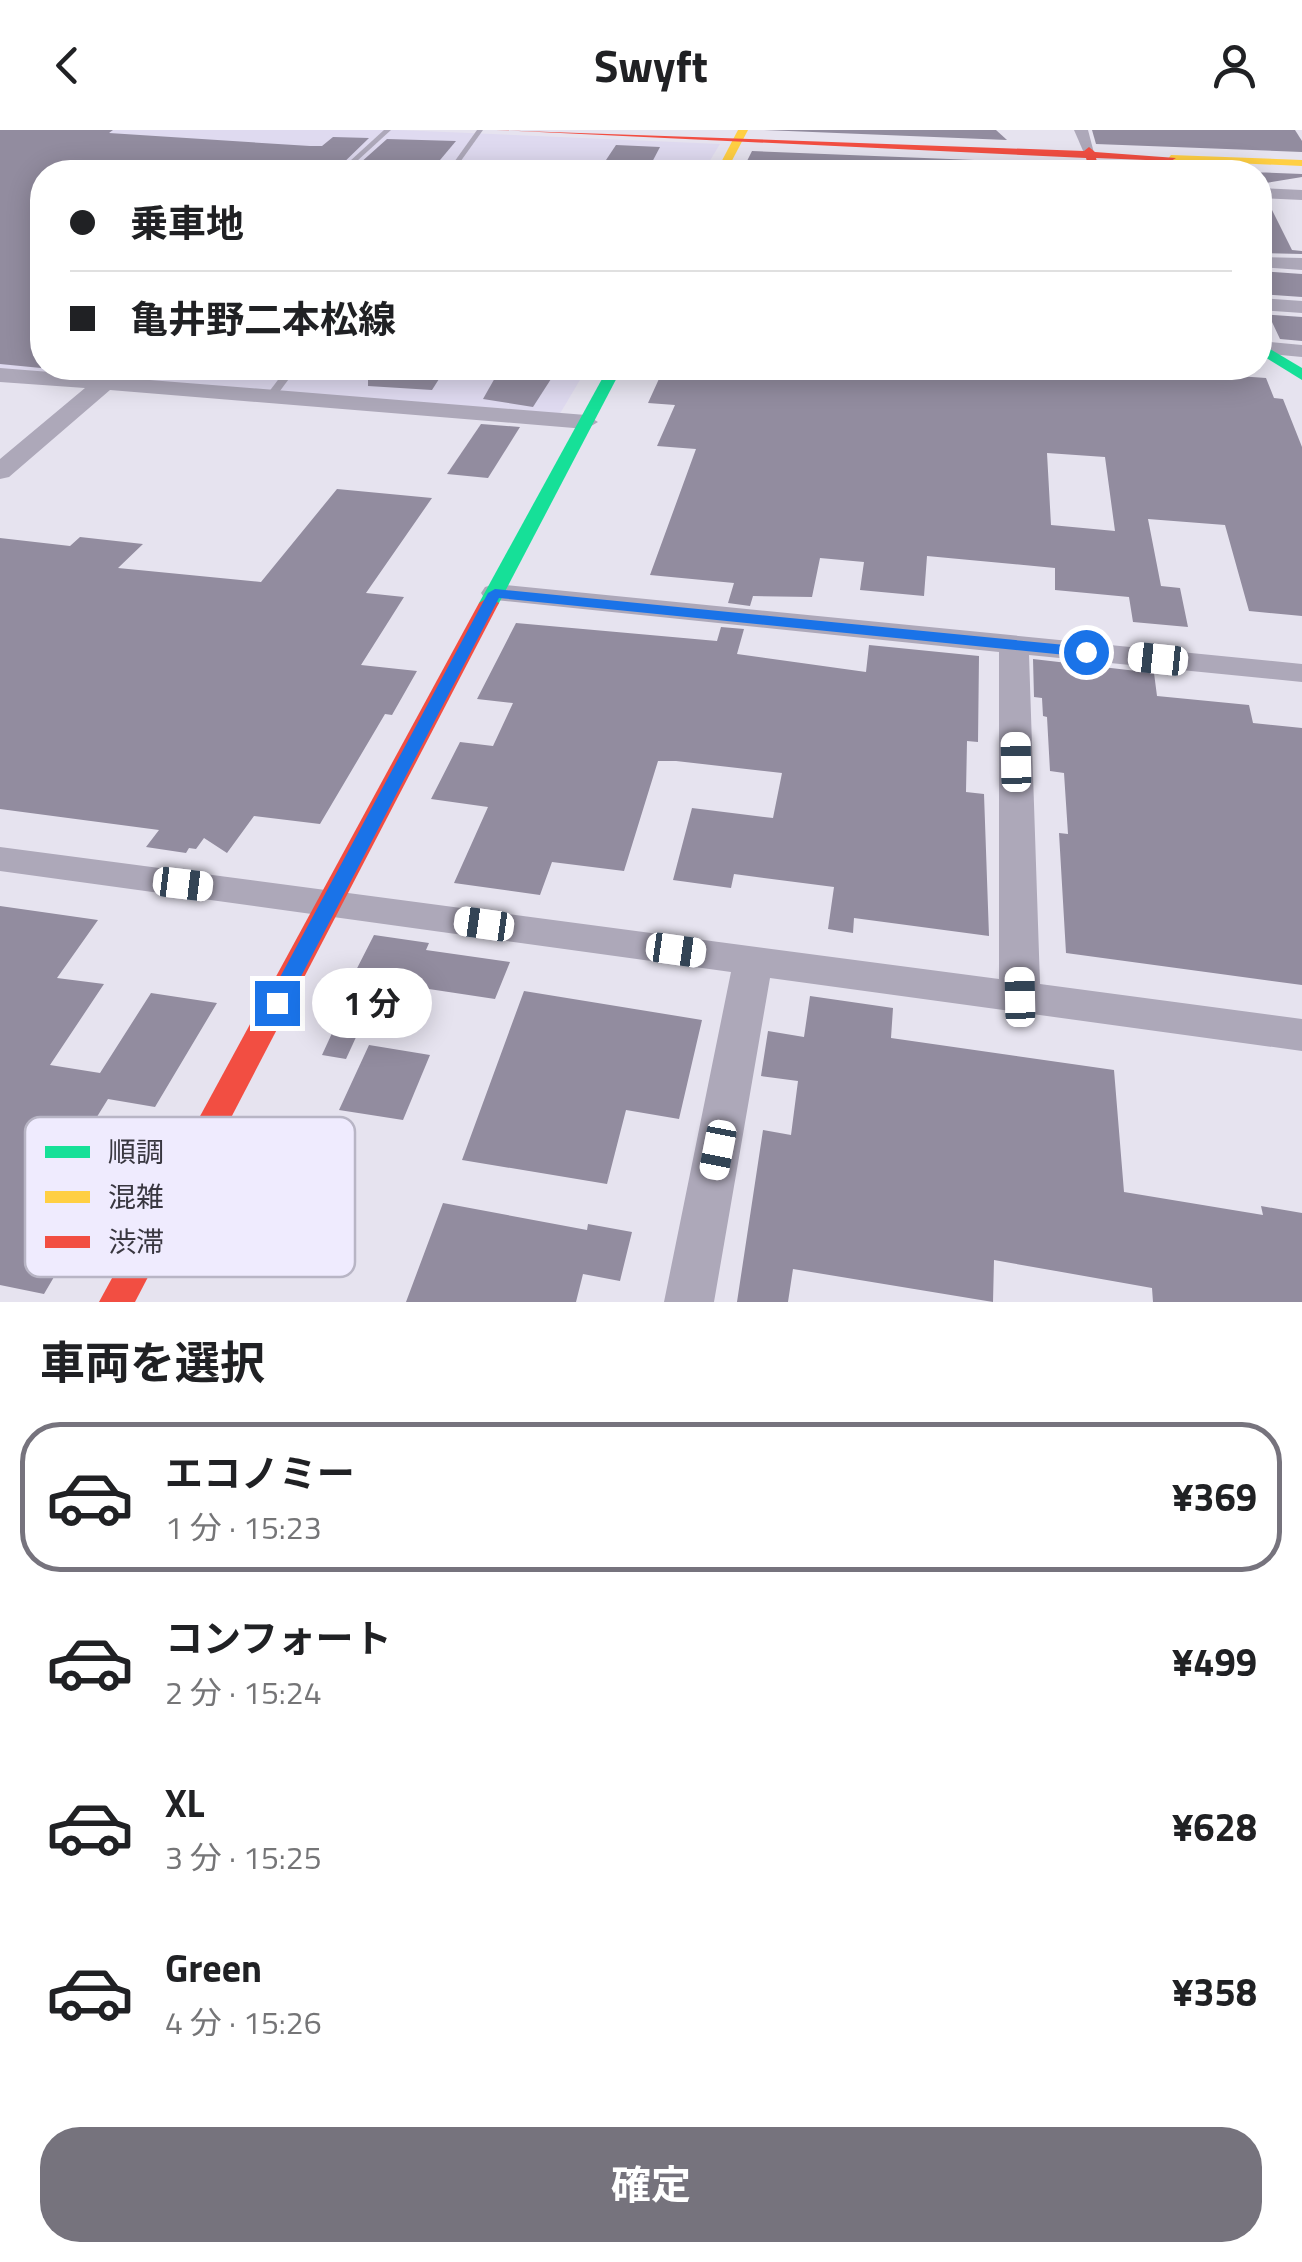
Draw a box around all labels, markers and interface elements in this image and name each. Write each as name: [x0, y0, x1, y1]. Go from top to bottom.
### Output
text: Swyft: [594, 31, 708, 99]
icon: back: [40, 38, 95, 93]
icon: person: [1207, 38, 1262, 93]
text: 乗車地: [130, 194, 244, 252]
text: 亀井野二本松線: [130, 290, 396, 348]
route start: [1064, 630, 1109, 675]
car: [1127, 641, 1189, 677]
car: [1000, 732, 1032, 792]
car: [151, 865, 215, 903]
car: [452, 905, 516, 943]
car: [644, 931, 708, 969]
car: [1004, 967, 1036, 1027]
callout: 1 分: [312, 968, 432, 1038]
text: 1 分: [344, 979, 400, 1027]
route end: [255, 981, 300, 1026]
legend: [25, 1117, 355, 1277]
car: [698, 1118, 738, 1182]
text: 順調: [108, 1130, 164, 1173]
text: 混雑: [108, 1175, 164, 1218]
text: 渋滞: [108, 1220, 164, 1263]
text: 車両を選択: [40, 1328, 265, 1396]
text: エコノミー: [165, 1444, 355, 1502]
icon: car: [45, 1452, 135, 1542]
text: ¥369: [1172, 1468, 1257, 1526]
text: 1 分 · 15:23: [165, 1503, 322, 1551]
text: コンフォート: [165, 1609, 392, 1667]
icon: car: [45, 1617, 135, 1707]
text: ¥499: [1172, 1633, 1257, 1691]
text: 2 分 · 15:24: [165, 1668, 322, 1716]
text: XL: [165, 1774, 205, 1832]
icon: car: [45, 1782, 135, 1872]
text: ¥628: [1172, 1798, 1257, 1856]
text: 3 分 · 15:25: [165, 1833, 322, 1881]
text: Green: [165, 1939, 262, 1997]
icon: car: [45, 1947, 135, 2037]
text: ¥358: [1172, 1963, 1257, 2021]
text: 4 分 · 15:26: [165, 1998, 322, 2046]
button: 確定: [40, 2127, 1262, 2242]

